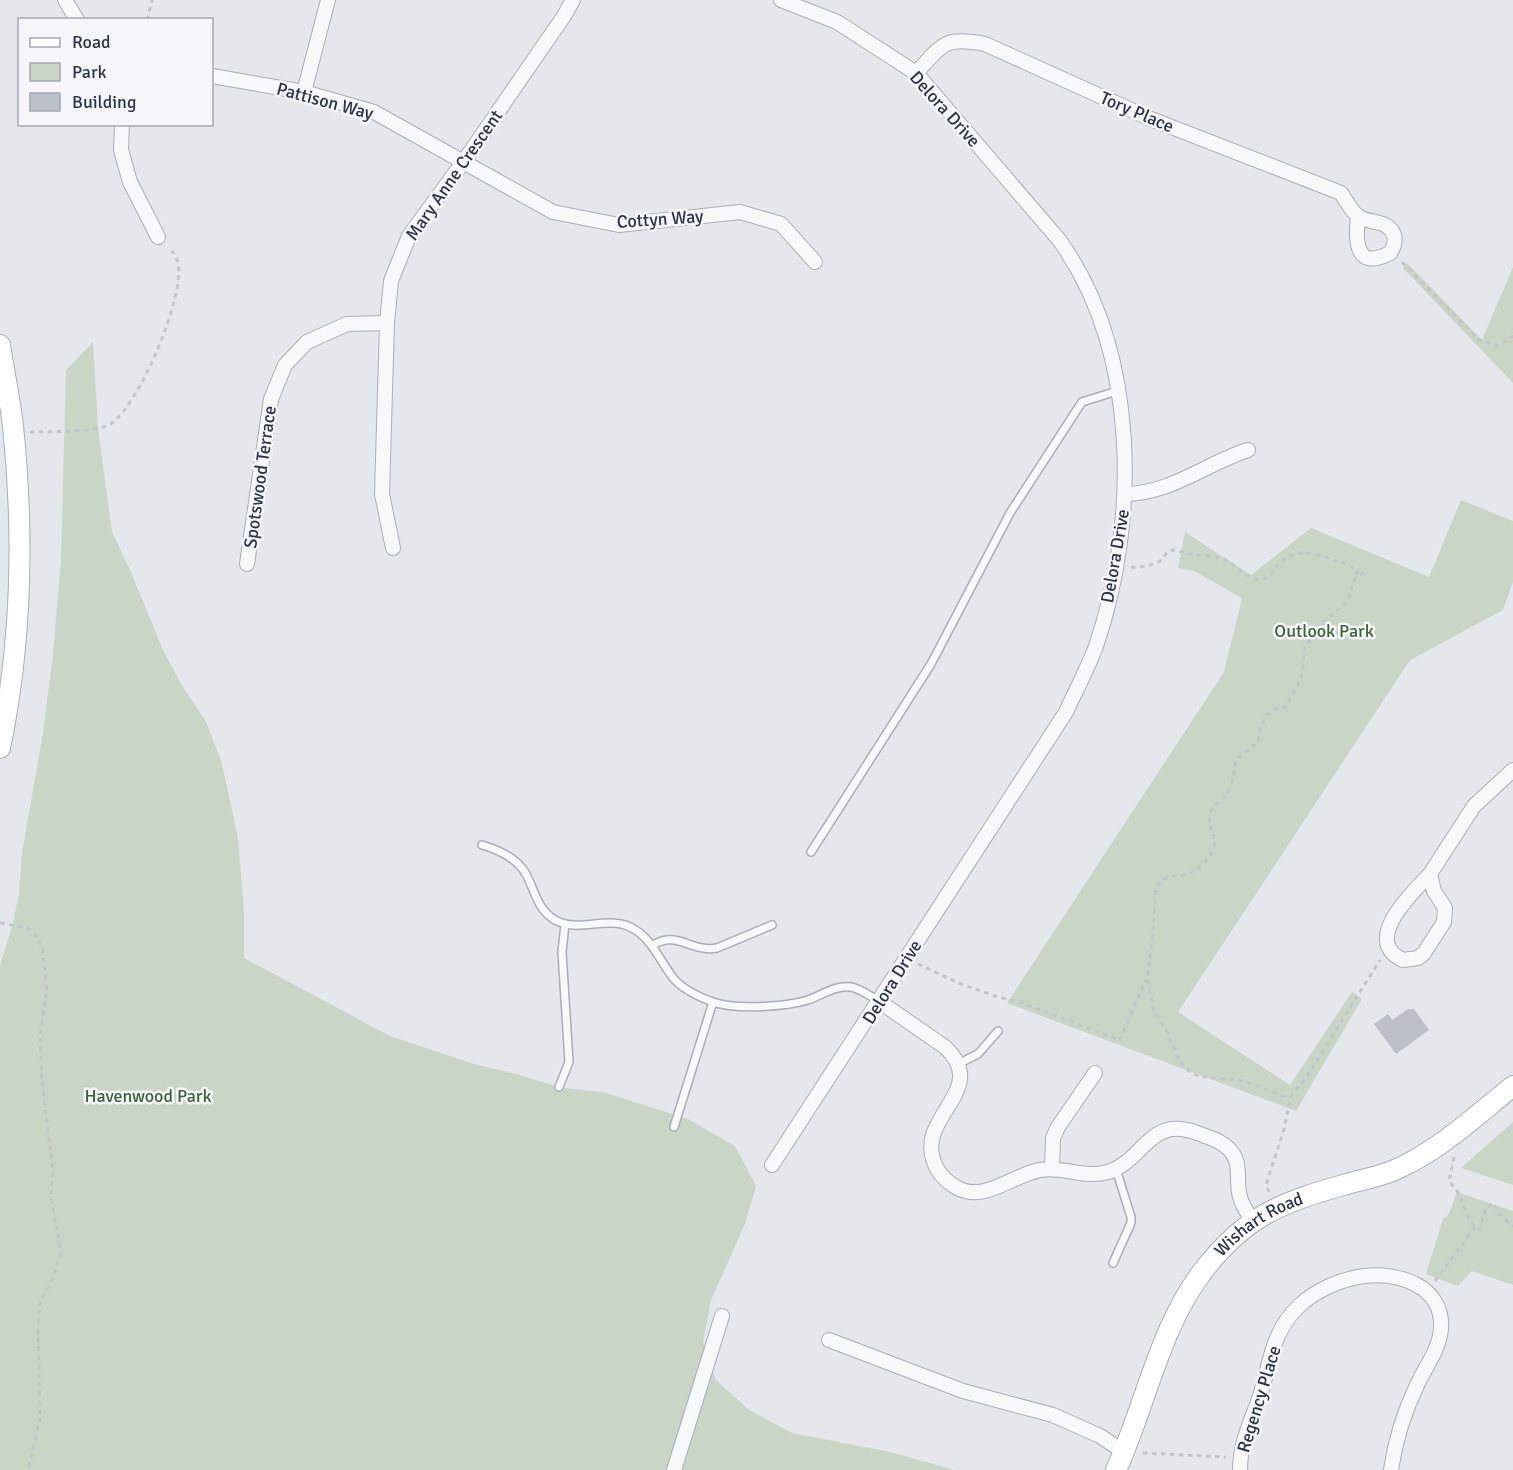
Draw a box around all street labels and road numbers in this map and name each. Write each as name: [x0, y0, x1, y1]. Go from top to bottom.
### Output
street label: Delora Drive: [905, 66, 985, 152]
street label: Pattison Way: [274, 78, 376, 125]
street label: Tory Place: [1097, 87, 1177, 137]
street label: Mary Anne Crescent: [401, 105, 507, 245]
street label: Cottyn Way: [616, 205, 705, 233]
street label: Spotswood Terrace: [239, 404, 281, 550]
street label: Delora Drive: [1096, 507, 1134, 605]
street label: Delora Drive: [858, 936, 926, 1028]
street label: Wishart Road: [1209, 1187, 1306, 1261]
street label: Regency Place: [1232, 1343, 1286, 1455]

